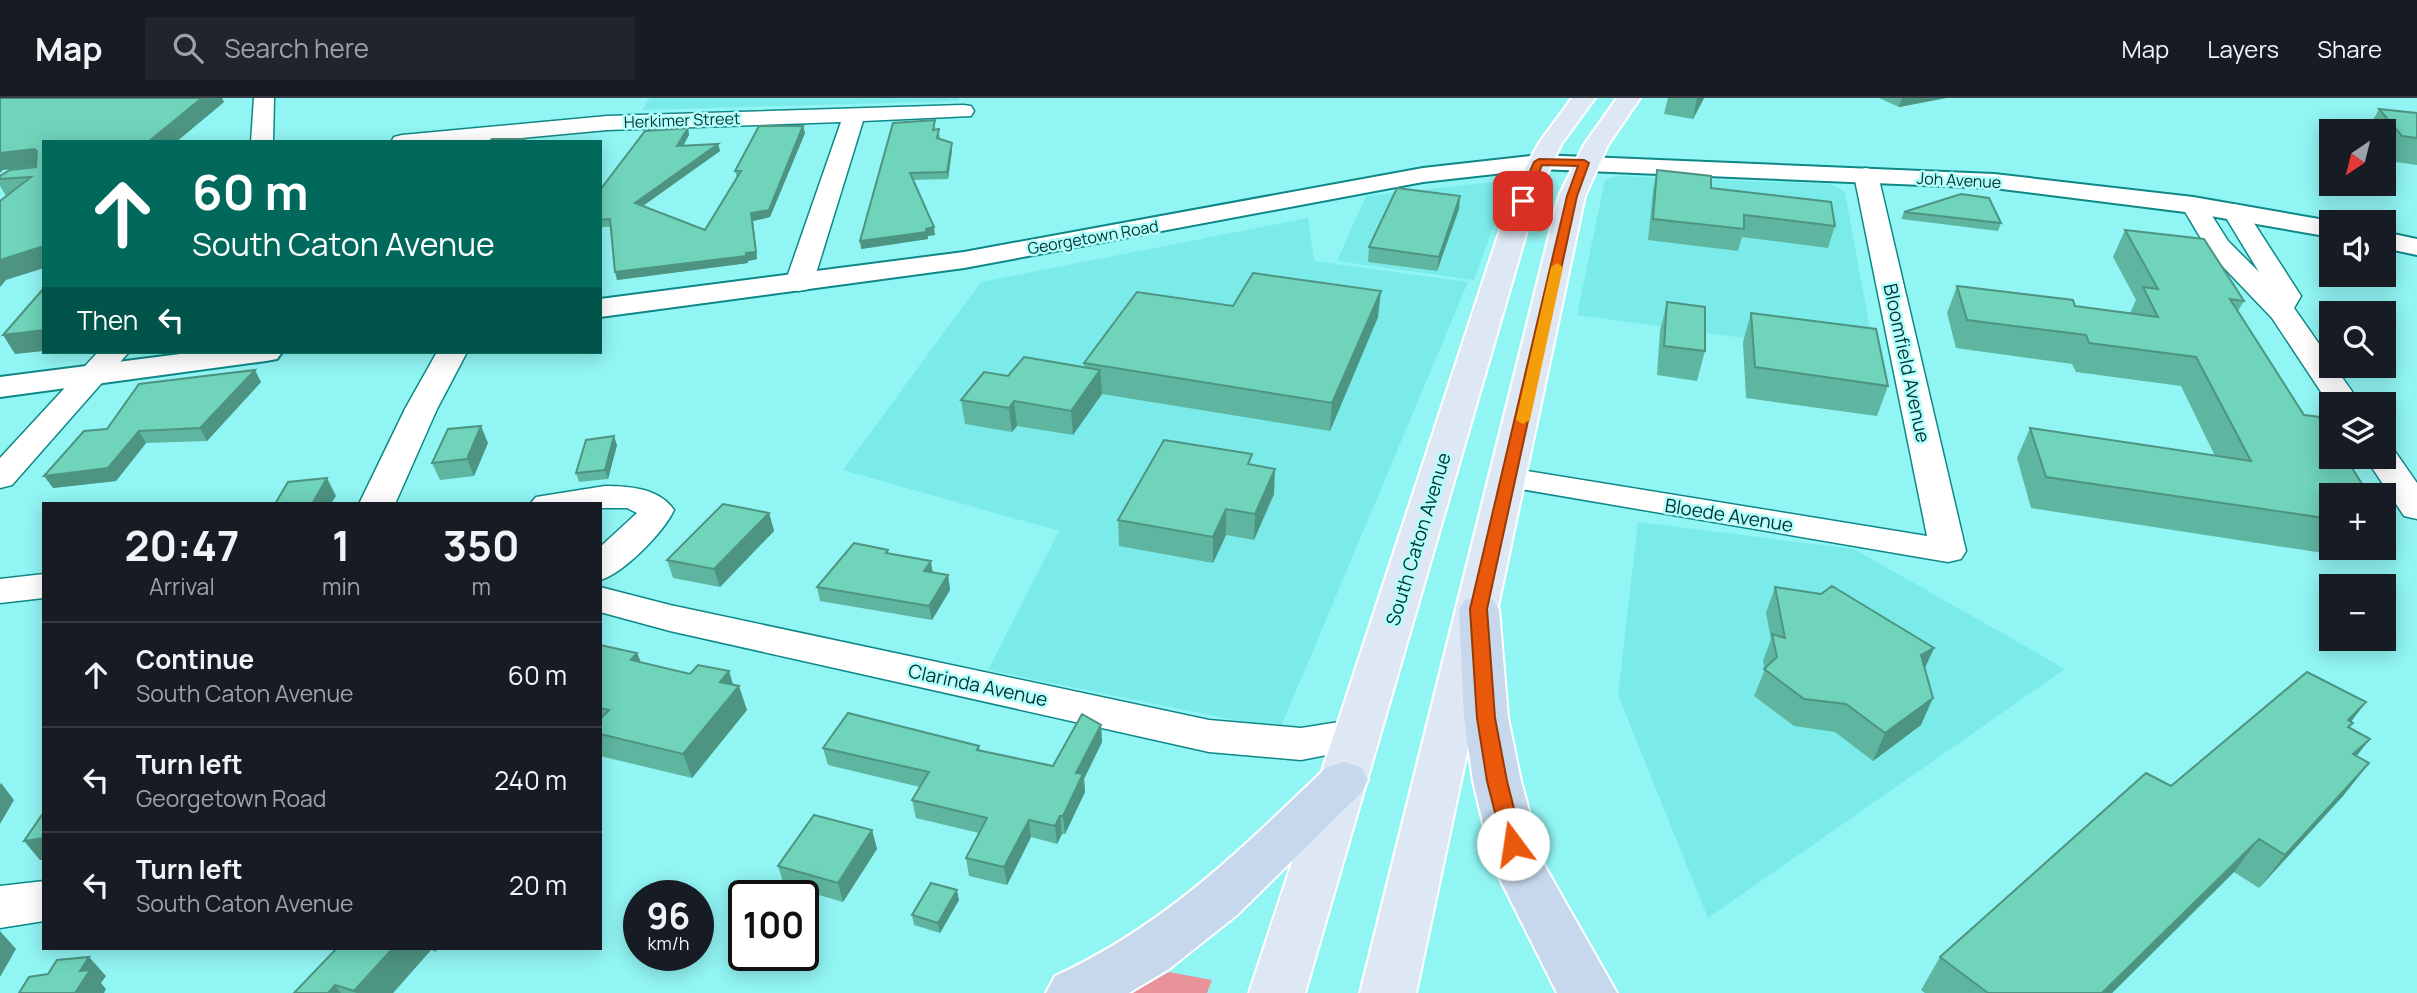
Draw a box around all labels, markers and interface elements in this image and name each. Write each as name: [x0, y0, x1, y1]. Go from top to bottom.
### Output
search box: [145, 17, 635, 80]
text: Map: [35, 26, 103, 71]
icon: search: [169, 29, 207, 67]
text: Search here: [225, 30, 369, 66]
text: Map: [2122, 32, 2169, 65]
text: Layers: [2207, 32, 2279, 65]
text: Share: [2317, 32, 2382, 65]
street label: Herkimer Street: [623, 107, 741, 133]
north arrow: [2319, 119, 2396, 196]
map controls: [2319, 119, 2396, 651]
text: 60 m: [192, 158, 309, 225]
street label: Joh Avenue: [1916, 167, 2002, 193]
icon: ahead: [77, 168, 168, 259]
pin: [1493, 171, 1553, 231]
icon: arrive: [1504, 182, 1542, 220]
button: sound: [2319, 210, 2396, 287]
street label: Georgetown Road: [1026, 215, 1160, 259]
text: South Caton Avenue: [192, 222, 495, 266]
street label: Bloomfield Avenue: [1877, 281, 1937, 445]
icon: left: [152, 301, 190, 339]
button: search: [2319, 301, 2396, 378]
text: Then: [77, 302, 138, 338]
button: layers: [2319, 392, 2396, 469]
street label: South Caton Avenue: [1379, 449, 1457, 629]
button: +: [2319, 483, 2396, 560]
street label: Bloede Avenue: [1663, 492, 1795, 538]
text: 20:47: [124, 516, 239, 574]
text: 1: [332, 516, 350, 574]
text: 350: [443, 516, 520, 574]
text: Arrival: [149, 570, 215, 602]
text: min: [322, 570, 360, 602]
text: m: [471, 570, 491, 602]
button: −: [2319, 574, 2396, 651]
text: Continue: [136, 641, 254, 677]
icon: ahead: [77, 656, 115, 694]
text: 60 m: [508, 657, 567, 693]
street label: Clarinda Avenue: [906, 658, 1050, 712]
text: South Caton Avenue: [136, 677, 354, 709]
text: Turn left: [136, 746, 243, 782]
icon: left: [77, 761, 115, 799]
text: 240 m: [494, 762, 567, 798]
text: Georgetown Road: [136, 782, 326, 814]
position arrow: [1476, 807, 1550, 881]
text: Turn left: [136, 851, 243, 887]
icon: left: [77, 866, 115, 904]
text: 20 m: [509, 867, 567, 903]
speed limit sign: 100: [728, 880, 819, 971]
text: South Caton Avenue: [136, 887, 354, 919]
text: 96: [647, 892, 690, 940]
text: km/h: [648, 931, 689, 955]

